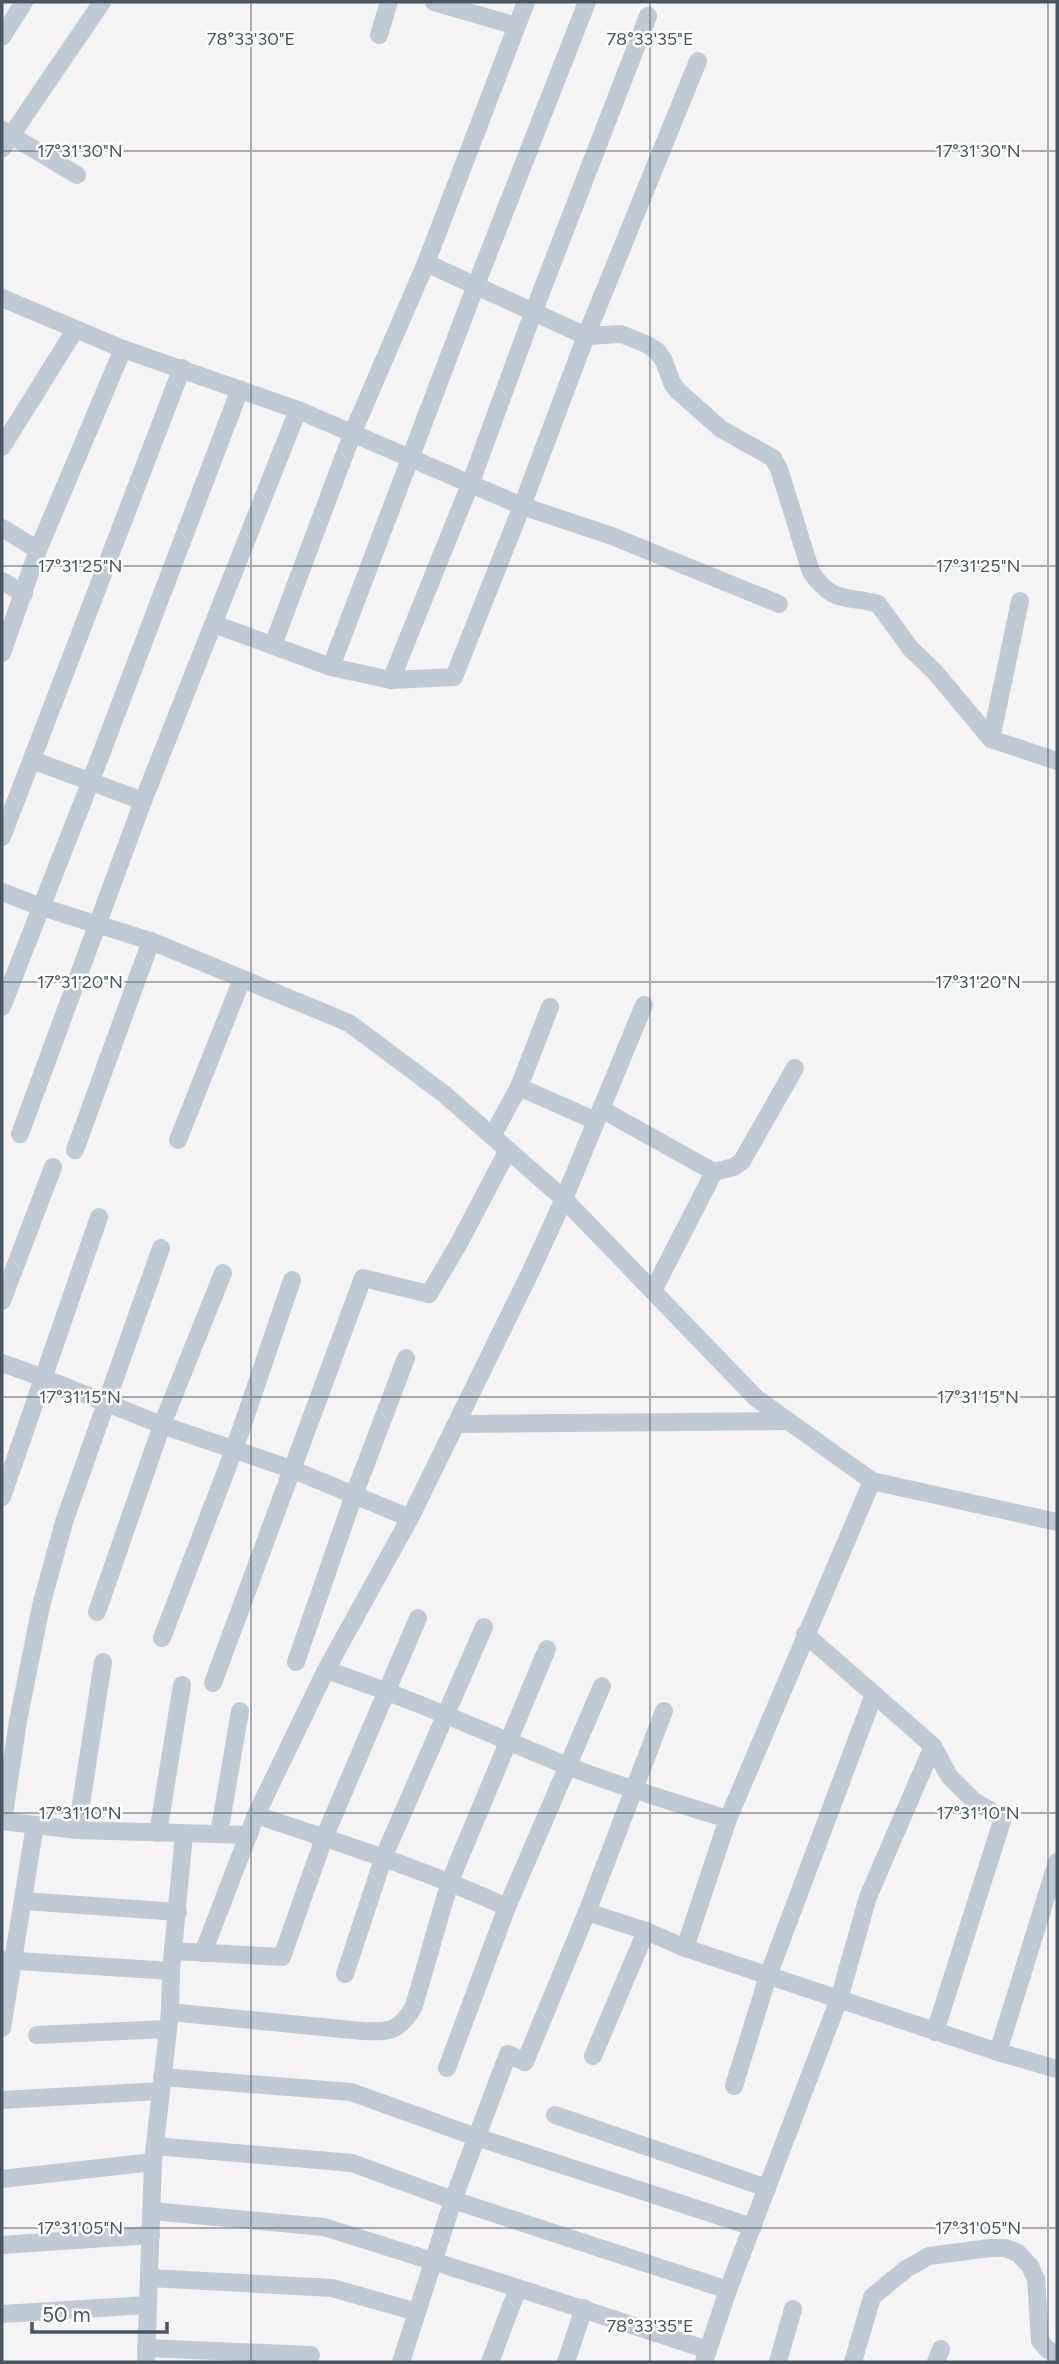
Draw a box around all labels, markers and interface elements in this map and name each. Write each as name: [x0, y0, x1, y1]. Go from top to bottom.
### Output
text: 78°33'30"E: [207, 28, 295, 50]
text: 78°33'35"E: [606, 28, 694, 50]
text: 17°31'30"N: [37, 140, 123, 162]
text: 17°31'30"N: [935, 140, 1021, 162]
text: 17°31'25"N: [38, 555, 122, 577]
text: 17°31'25"N: [936, 555, 1020, 577]
text: 17°31'20"N: [37, 971, 123, 993]
text: 17°31'20"N: [935, 971, 1021, 993]
text: 17°31'15"N: [39, 1386, 121, 1408]
text: 17°31'15"N: [937, 1386, 1019, 1408]
text: 17°31'10"N: [38, 1802, 122, 1824]
text: 17°31'10"N: [936, 1802, 1020, 1824]
text: 17°31'05"N: [37, 2217, 123, 2239]
text: 17°31'05"N: [935, 2217, 1021, 2239]
scale bar: [32, 2290, 166, 2334]
text: 50 m: [42, 2302, 91, 2327]
text: 78°33'35"E: [606, 2315, 694, 2337]

